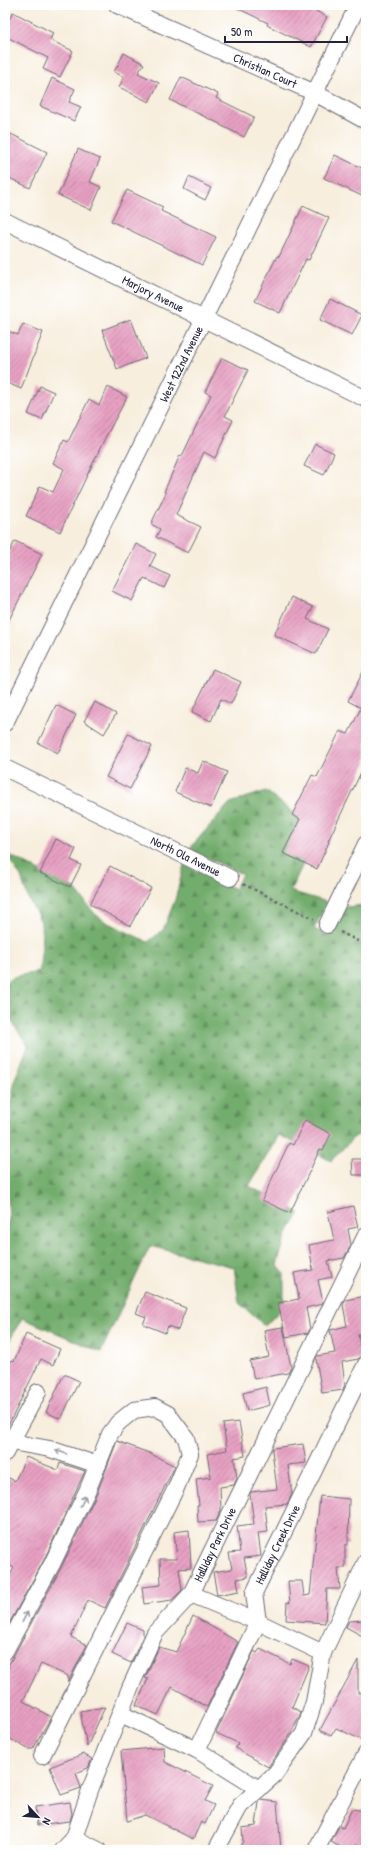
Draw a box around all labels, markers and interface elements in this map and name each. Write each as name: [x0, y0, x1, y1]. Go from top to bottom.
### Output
scale bar: [225, 18, 347, 44]
text: 50 m: [231, 23, 252, 40]
street label: Christian Court: [231, 49, 301, 92]
street label: Marjory Avenue: [119, 271, 187, 316]
street label: West 122nd Avenue: [155, 323, 207, 405]
street label: North Ola Avenue: [148, 832, 224, 880]
one-way arrow: [55, 1448, 68, 1455]
one-way arrow: [80, 1495, 87, 1507]
street label: Halliday Creek Drive: [251, 1501, 304, 1587]
street label: Halliday Park Drive: [189, 1504, 240, 1584]
one-way arrow: [21, 1611, 29, 1623]
north arrow: [18, 1797, 58, 1837]
text: N: [39, 1816, 55, 1827]

